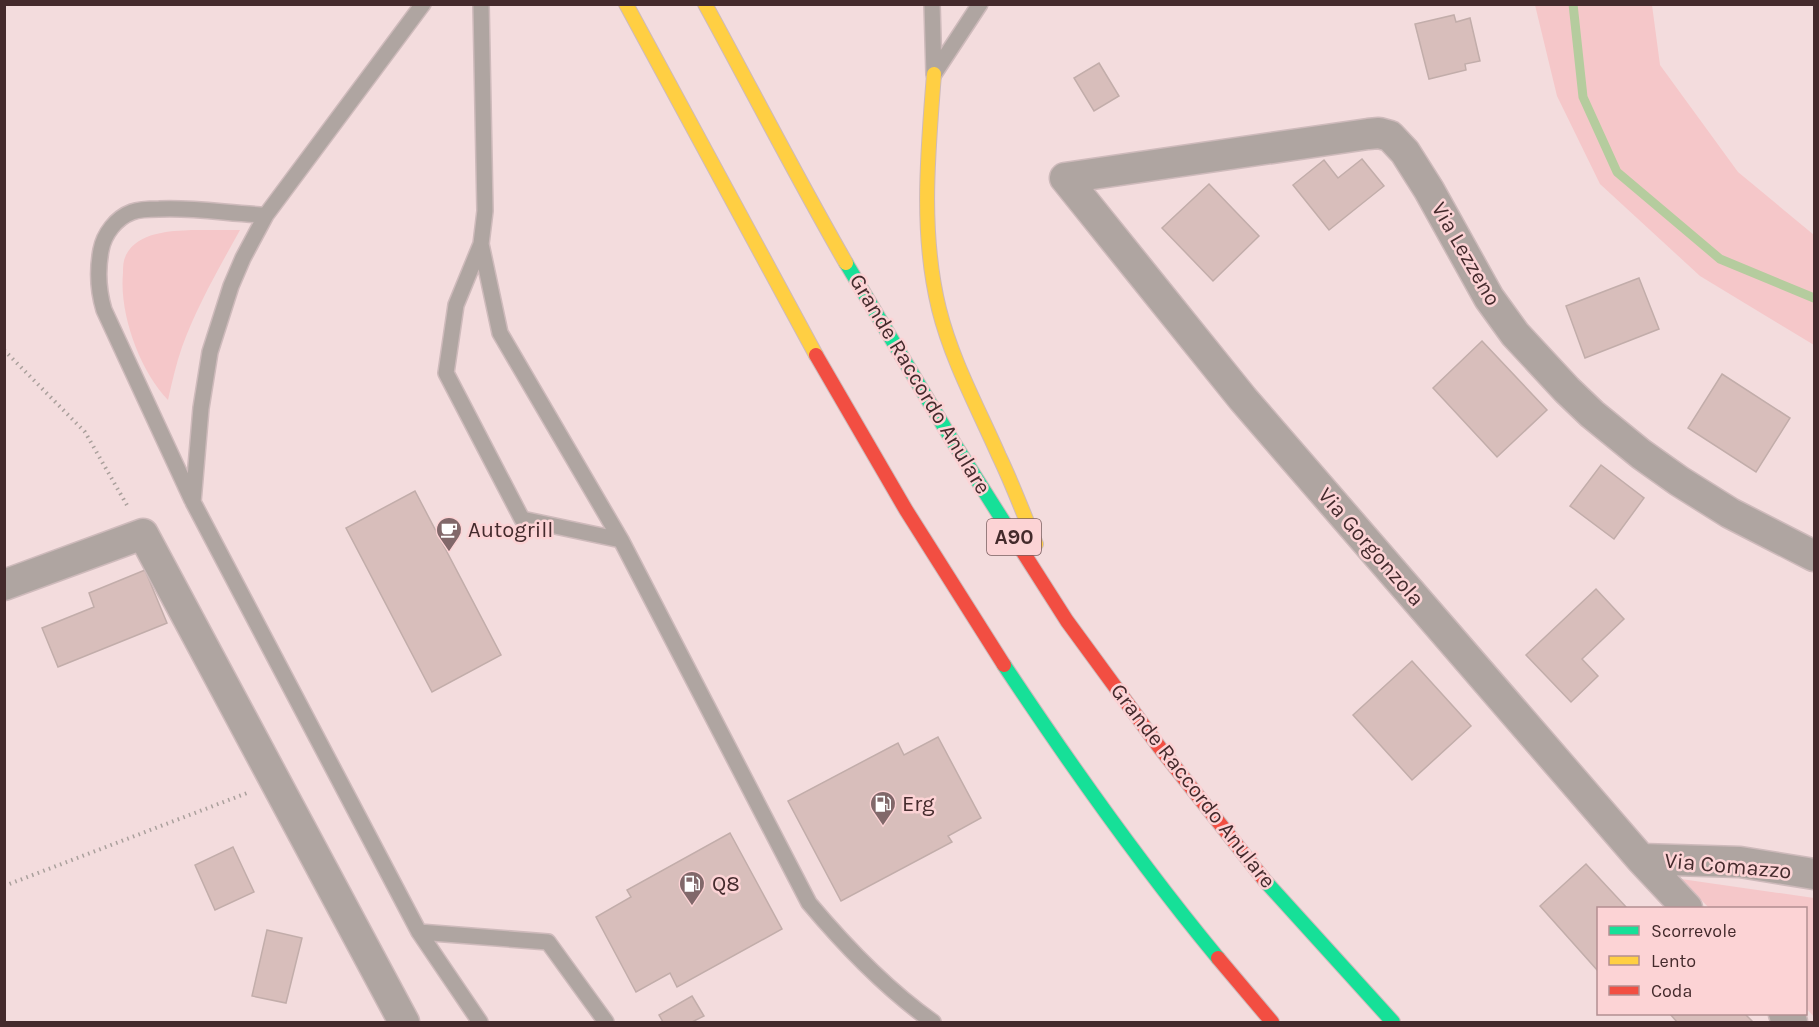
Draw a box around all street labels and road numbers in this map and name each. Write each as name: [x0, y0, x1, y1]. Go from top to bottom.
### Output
street label: Via Lezzeno: [1426, 198, 1506, 310]
street label: Grande Raccordo Anulare: [844, 269, 996, 499]
street label: Via Gorgonzola: [1312, 482, 1430, 612]
road number: A90: [987, 519, 1041, 555]
street label: Grande Raccordo Anulare: [1105, 679, 1281, 893]
street label: Via Comazzo: [1663, 847, 1793, 885]

